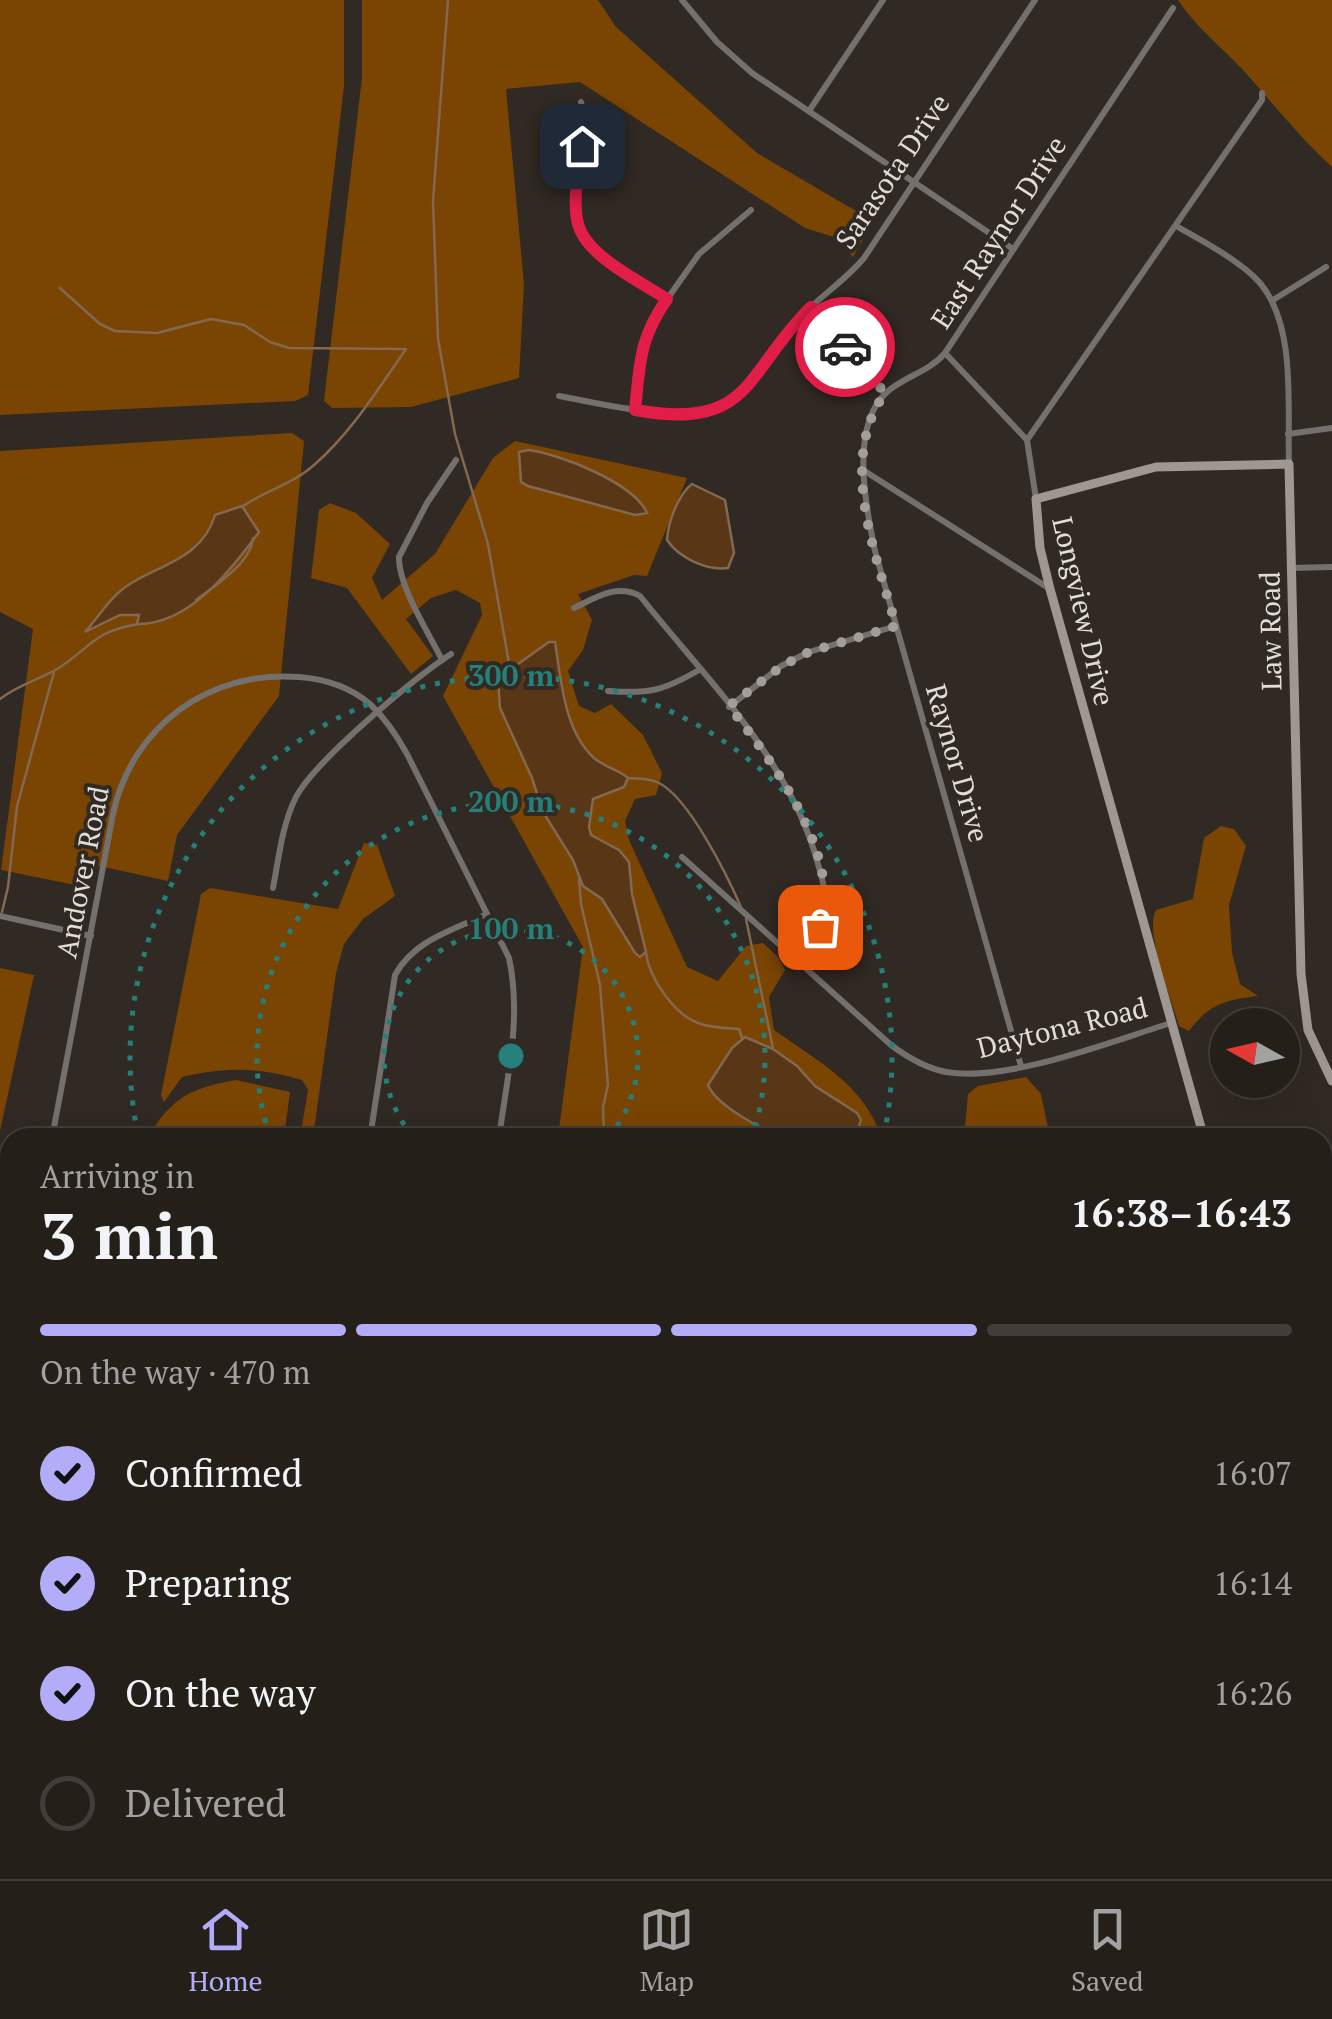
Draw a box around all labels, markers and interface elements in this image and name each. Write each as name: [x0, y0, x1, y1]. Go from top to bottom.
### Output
street label: Sarasota Drive: [826, 86, 958, 256]
pin: [540, 104, 625, 189]
icon: home: [555, 119, 610, 174]
street label: East Raynor Drive: [922, 129, 1074, 335]
courier: [795, 297, 895, 397]
icon: car: [818, 320, 873, 375]
street label: Longview Drive: [1044, 513, 1124, 709]
street label: Law Road: [1250, 571, 1290, 691]
text: 300 m: [468, 655, 555, 695]
street label: Raynor Drive: [918, 680, 998, 846]
text: 200 m: [468, 781, 555, 821]
street label: Andover Road: [47, 783, 117, 961]
pin: [778, 885, 863, 970]
icon: bag: [793, 900, 848, 955]
text: 100 m: [468, 908, 555, 948]
street label: Daytona Road: [973, 988, 1151, 1066]
north arrow: [1210, 1008, 1300, 1098]
map controls: [1210, 1008, 1300, 1098]
centre of rings: [493, 1038, 529, 1074]
text: Arriving in: [40, 1155, 194, 1197]
text: 16:38–16:43: [1070, 1188, 1292, 1238]
text: 3 min: [40, 1191, 218, 1278]
text: On the way · 470 m: [40, 1351, 310, 1393]
icon: check: [40, 1446, 95, 1501]
text: Confirmed: [125, 1448, 303, 1498]
text: 16:07: [1213, 1452, 1292, 1494]
icon: check: [40, 1556, 95, 1611]
text: Preparing: [125, 1558, 291, 1608]
text: 16:14: [1213, 1562, 1292, 1604]
icon: check: [40, 1666, 95, 1721]
text: On the way: [125, 1668, 316, 1718]
text: 16:26: [1213, 1672, 1292, 1714]
text: Delivered: [125, 1778, 286, 1828]
tab: Home: [188, 1902, 263, 1999]
tab: Map: [639, 1902, 694, 1999]
tab: Saved: [1071, 1902, 1144, 1999]

